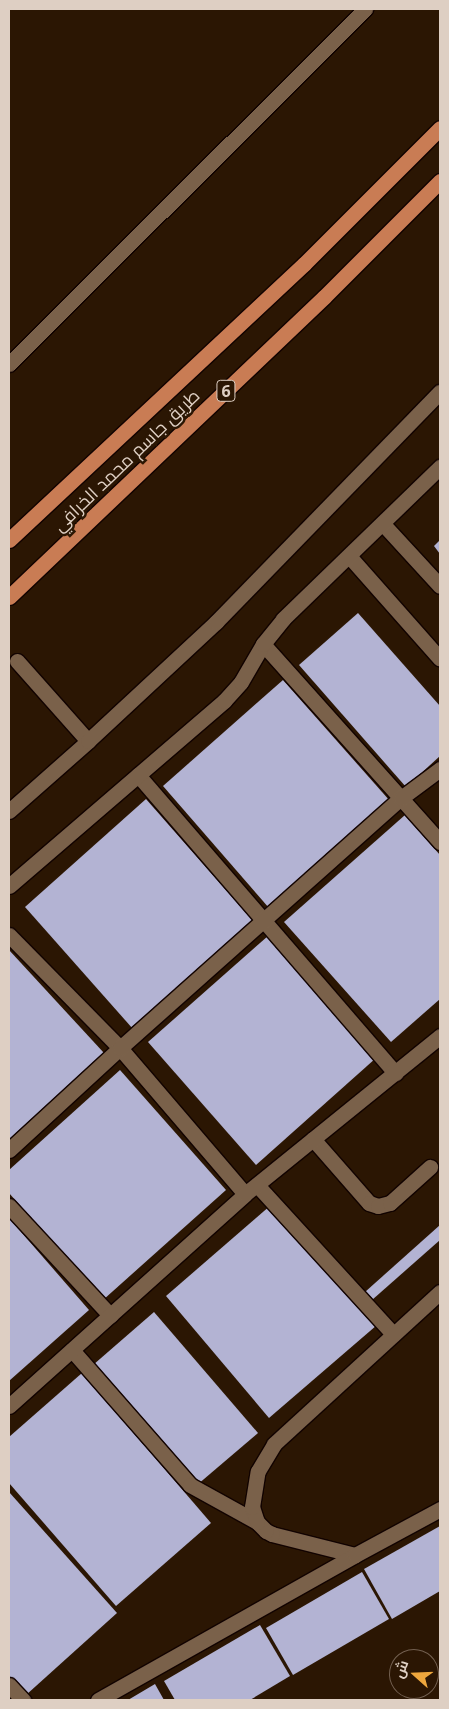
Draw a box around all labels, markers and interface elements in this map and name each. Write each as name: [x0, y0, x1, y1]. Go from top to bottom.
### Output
road number: 6: [216, 378, 236, 404]
street label: طريق جاسم محمد الخرافي: [48, 384, 204, 536]
north arrow: [389, 1649, 439, 1699]
text: ش: [388, 1657, 412, 1681]

